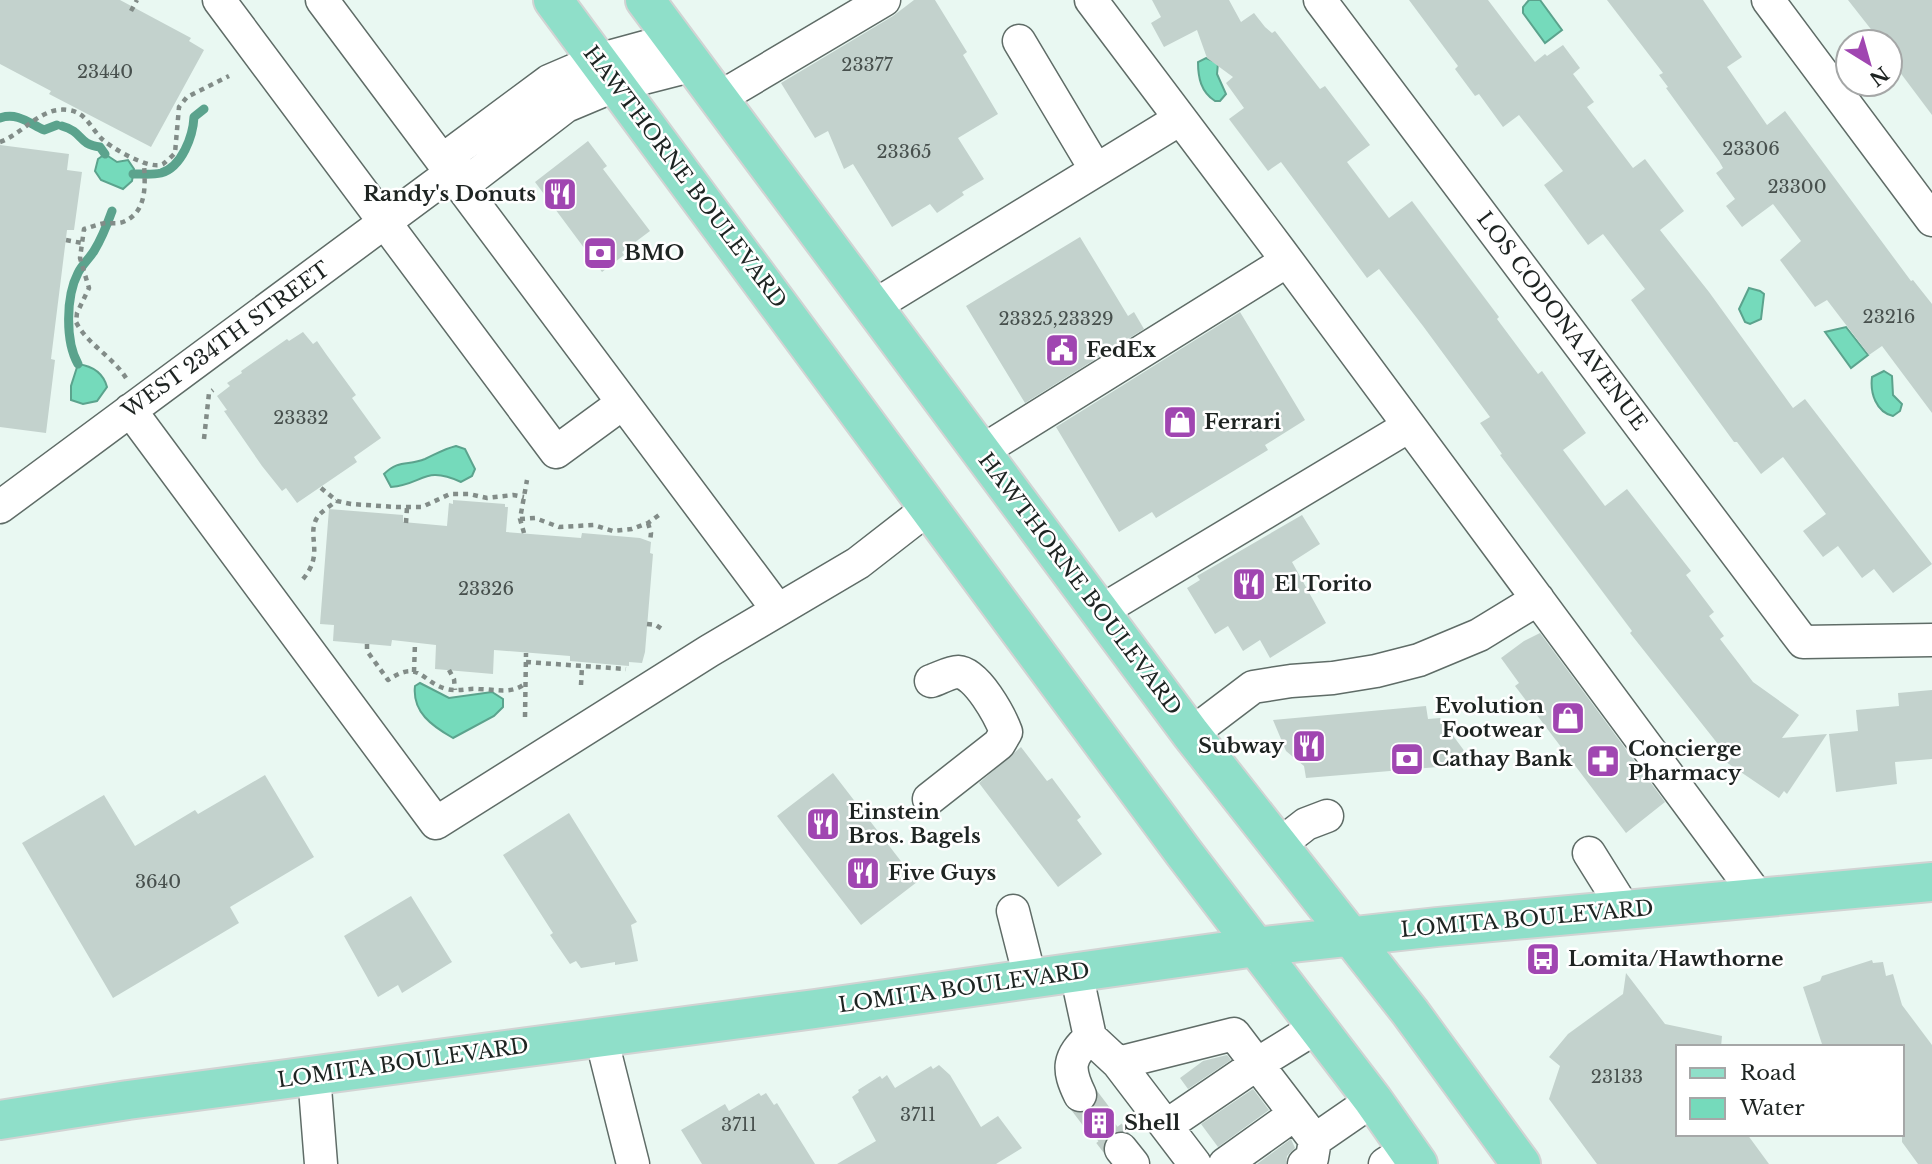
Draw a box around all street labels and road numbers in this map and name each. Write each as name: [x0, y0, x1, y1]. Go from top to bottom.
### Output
street label: HAWTHORNE BOULEVARD: [578, 41, 792, 313]
street label: LOS CODONA AVENUE: [1471, 207, 1653, 435]
street label: WEST 234TH STREET: [117, 256, 335, 425]
street label: HAWTHORNE BOULEVARD: [973, 448, 1187, 720]
street label: LOMITA BOULEVARD: [1400, 895, 1654, 943]
street label: LOMITA BOULEVARD: [837, 957, 1091, 1019]
street label: LOMITA BOULEVARD: [276, 1032, 530, 1094]

